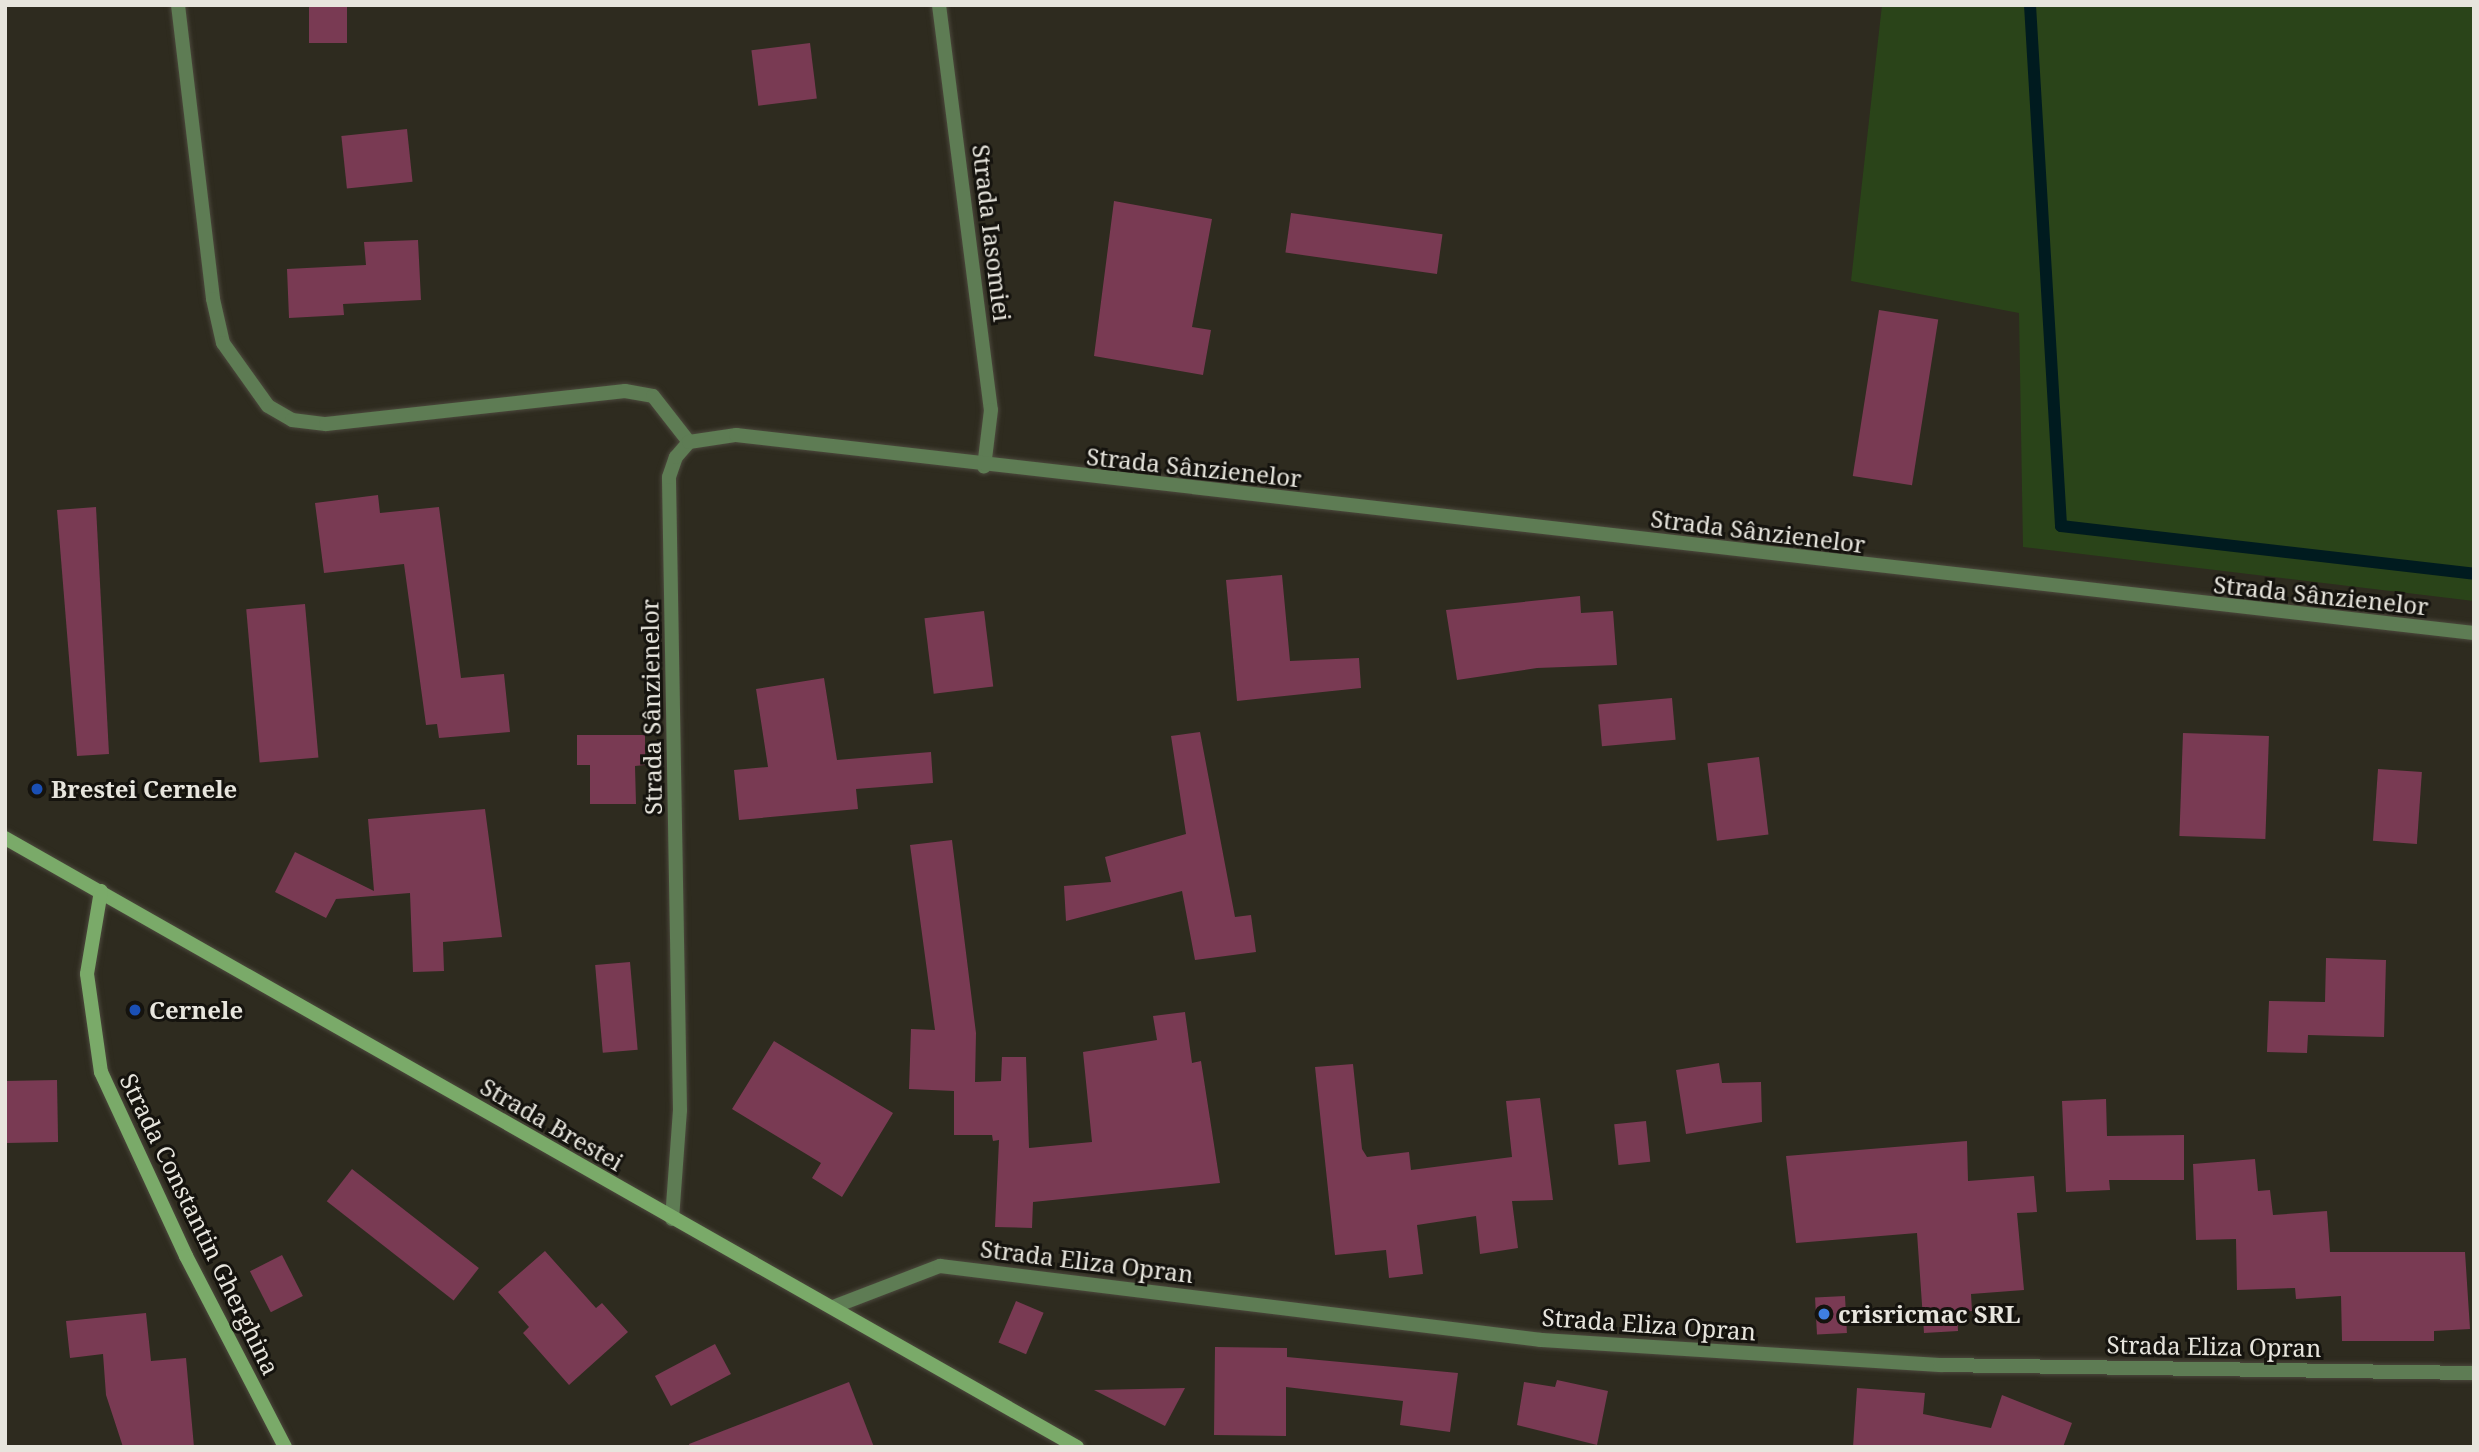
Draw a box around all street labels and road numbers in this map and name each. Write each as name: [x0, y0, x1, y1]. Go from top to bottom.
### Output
street label: Strada Iasomiei: [967, 143, 1017, 323]
street label: Strada Sânzienelor: [1085, 441, 1303, 493]
street label: Strada Sânzienelor: [1649, 504, 1867, 558]
street label: Strada Sânzienelor: [2212, 569, 2430, 621]
street label: Strada Sânzienelor: [635, 599, 667, 815]
street label: Strada Constantin Gherghina: [114, 1069, 286, 1379]
street label: Strada Brestei: [476, 1072, 628, 1176]
street label: Strada Eliza Opran: [979, 1234, 1195, 1288]
street label: Strada Eliza Opran: [1541, 1302, 1757, 1346]
street label: Strada Eliza Opran: [2106, 1330, 2322, 1362]

